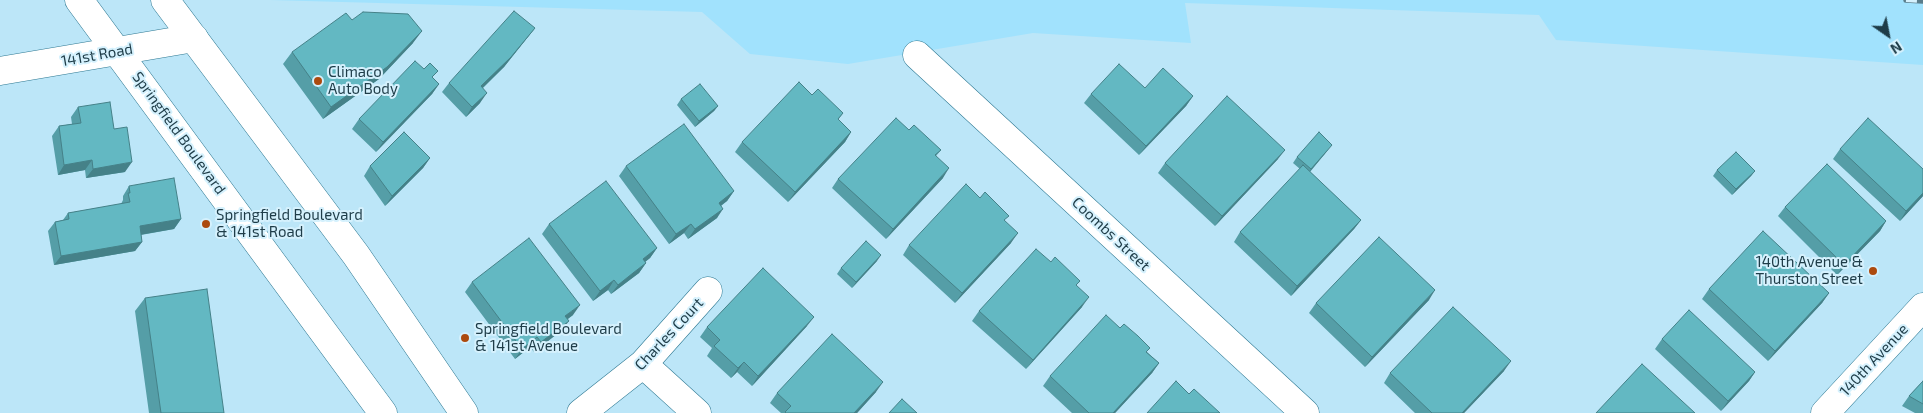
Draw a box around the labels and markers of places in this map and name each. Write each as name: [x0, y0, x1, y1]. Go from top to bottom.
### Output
place label: Climaco Auto Body: [328, 63, 398, 98]
marker: Climaco Auto Body: [312, 75, 324, 87]
place label: Springfield Boulevard & 141st Road: [216, 206, 363, 241]
marker: Springfield Boulevard & 141st Road: [200, 218, 212, 230]
place label: 140th Avenue & Thurston Street: [1755, 253, 1863, 288]
marker: 140th Avenue & Thurston Street: [1867, 265, 1879, 277]
place label: Springfield Boulevard & 141st Avenue: [475, 320, 622, 355]
marker: Springfield Boulevard & 141st Avenue: [459, 332, 471, 344]

